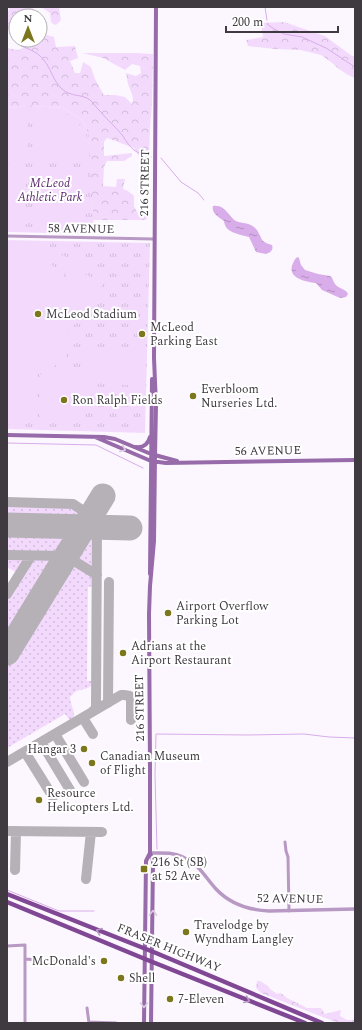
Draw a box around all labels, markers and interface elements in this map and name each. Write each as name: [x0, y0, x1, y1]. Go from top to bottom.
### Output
north arrow: [8, 8, 48, 48]
scale bar: [226, 8, 338, 34]
text: N: [24, 10, 33, 27]
text: 200 m: [232, 13, 263, 32]
street label: 216 STREET: [135, 149, 155, 217]
park label: McLeod Athletic Park: [17, 174, 83, 207]
street label: 58 AVENUE: [48, 219, 114, 239]
place label: McLeod Stadium: [46, 305, 137, 324]
marker: McLeod Stadium: [33, 309, 43, 319]
place label: McLeod Parking East: [150, 318, 218, 351]
marker: McLeod Parking East: [137, 329, 147, 339]
place label: Everbloom Nurseries Ltd.: [201, 380, 277, 413]
place label: Ron Ralph Fields: [72, 391, 163, 410]
marker: Everbloom Nurseries Ltd.: [188, 391, 198, 401]
marker: Ron Ralph Fields: [59, 395, 69, 405]
street label: 56 AVENUE: [235, 441, 301, 461]
one-way arrow: [120, 444, 127, 452]
place label: Airport Overflow Parking Lot: [176, 597, 269, 630]
marker: Airport Overflow Parking Lot: [163, 608, 173, 618]
place label: Adrians at the Airport Restaurant: [131, 637, 232, 670]
marker: Adrians at the Airport Restaurant: [118, 648, 128, 658]
street label: 216 STREET: [130, 674, 150, 742]
place label: Hangar 3: [27, 740, 76, 759]
marker: Hangar 3: [79, 744, 89, 754]
place label: Canadian Museum of Flight: [100, 747, 200, 780]
marker: Canadian Museum of Flight: [87, 758, 97, 768]
place label: Resource Helicopters Ltd.: [47, 784, 133, 817]
marker: Resource Helicopters Ltd.: [34, 795, 44, 805]
place label: 216 St (SB) at 52 Ave: [152, 853, 207, 886]
marker: 216 St (SB) at 52 Ave: [139, 864, 149, 874]
street label: 52 AVENUE: [257, 889, 323, 909]
one-way arrow: [148, 910, 157, 916]
place label: Travelodge by Wyndham Langley: [194, 916, 294, 949]
street label: FRASER HIGHWAY: [114, 918, 224, 978]
one-way arrow: [96, 927, 103, 935]
marker: Travelodge by Wyndham Langley: [181, 927, 191, 937]
place label: McDonald's: [32, 952, 96, 971]
marker: McDonald's: [99, 956, 109, 966]
place label: Shell: [129, 969, 155, 988]
marker: Shell: [116, 973, 126, 983]
place label: 7-Eleven: [178, 990, 224, 1009]
marker: 7-Eleven: [165, 994, 175, 1004]
one-way arrow: [242, 995, 250, 1003]
one-way arrow: [140, 1002, 148, 1008]

